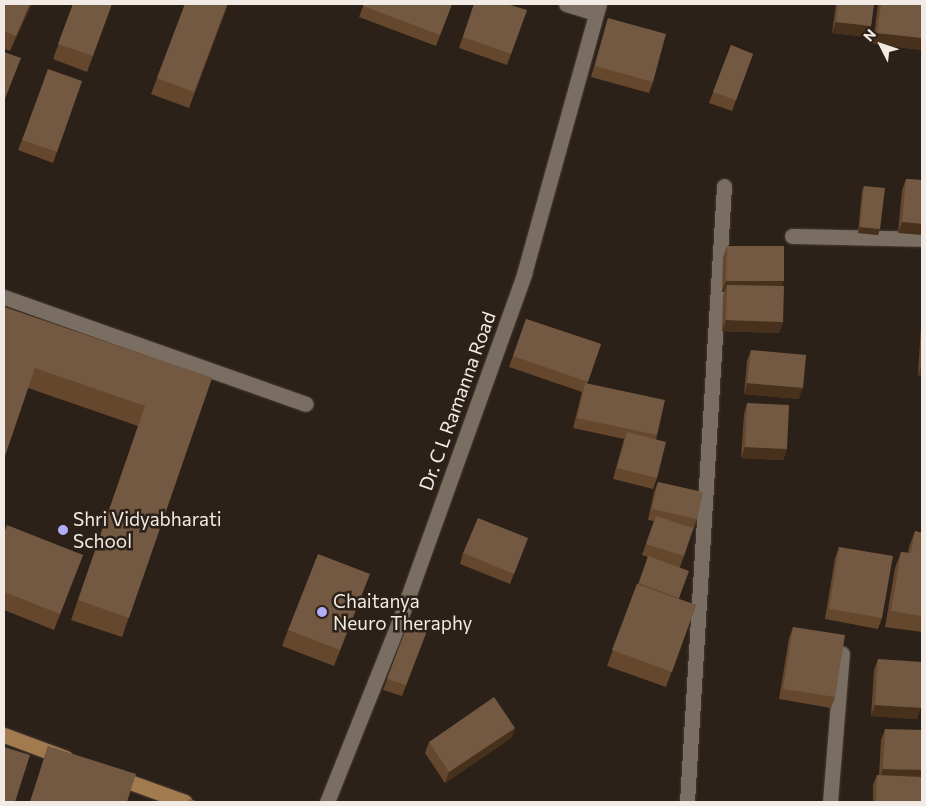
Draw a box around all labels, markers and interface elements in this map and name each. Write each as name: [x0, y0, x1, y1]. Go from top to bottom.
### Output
north arrow: [856, 20, 906, 70]
text: N: [859, 25, 879, 44]
street label: Dr. C L Ramanna Road: [414, 308, 500, 494]
place label: Shri Vidyabharati School: [73, 508, 222, 552]
marker: Shri Vidyabharati School: [57, 524, 69, 536]
place label: Chaitanya Neuro Theraphy: [333, 590, 472, 634]
marker: Chaitanya Neuro Theraphy: [315, 605, 329, 619]

